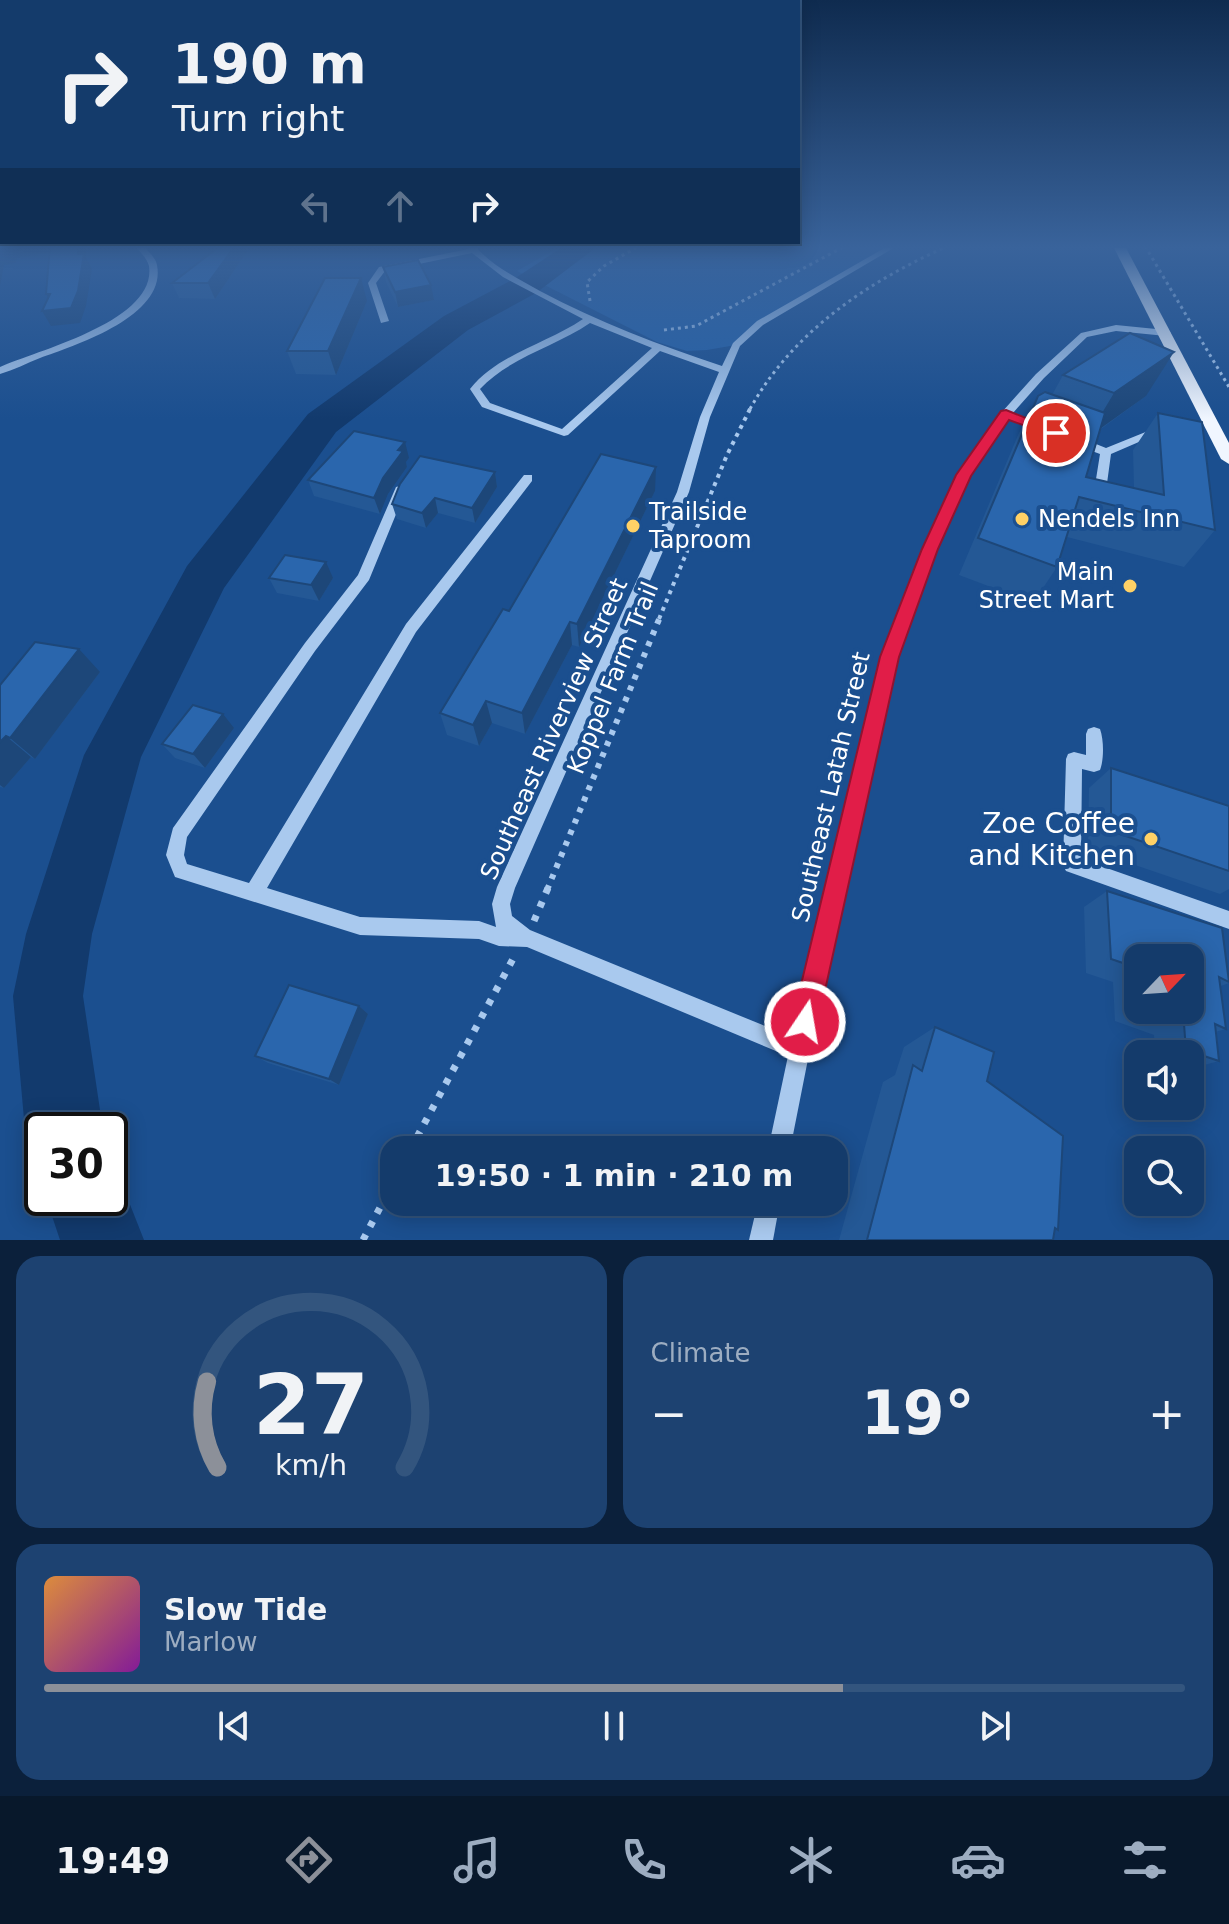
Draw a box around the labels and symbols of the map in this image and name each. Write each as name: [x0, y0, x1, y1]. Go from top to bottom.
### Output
pin: [1022, 399, 1090, 467]
place label: Trailside Taproom: [648, 498, 752, 554]
place label: Nendels Inn: [1038, 505, 1180, 533]
marker: Nendels Inn: [1013, 510, 1031, 528]
marker: Trailside Taproom: [624, 517, 642, 535]
place label: Main Street Mart: [979, 558, 1114, 614]
street label: Southeast Riverview Street: [475, 574, 633, 884]
marker: Main Street Mart: [1121, 577, 1139, 595]
street label: Koppel Farm Trail: [562, 578, 664, 778]
street label: Southeast Latah Street: [786, 649, 876, 925]
place label: Zoe Coffee and Kitchen: [968, 807, 1135, 872]
marker: Zoe Coffee and Kitchen: [1142, 830, 1160, 848]
north arrow: [1124, 944, 1204, 1024]
position arrow: [763, 980, 847, 1064]
speed limit sign: 30: [24, 1112, 128, 1216]

